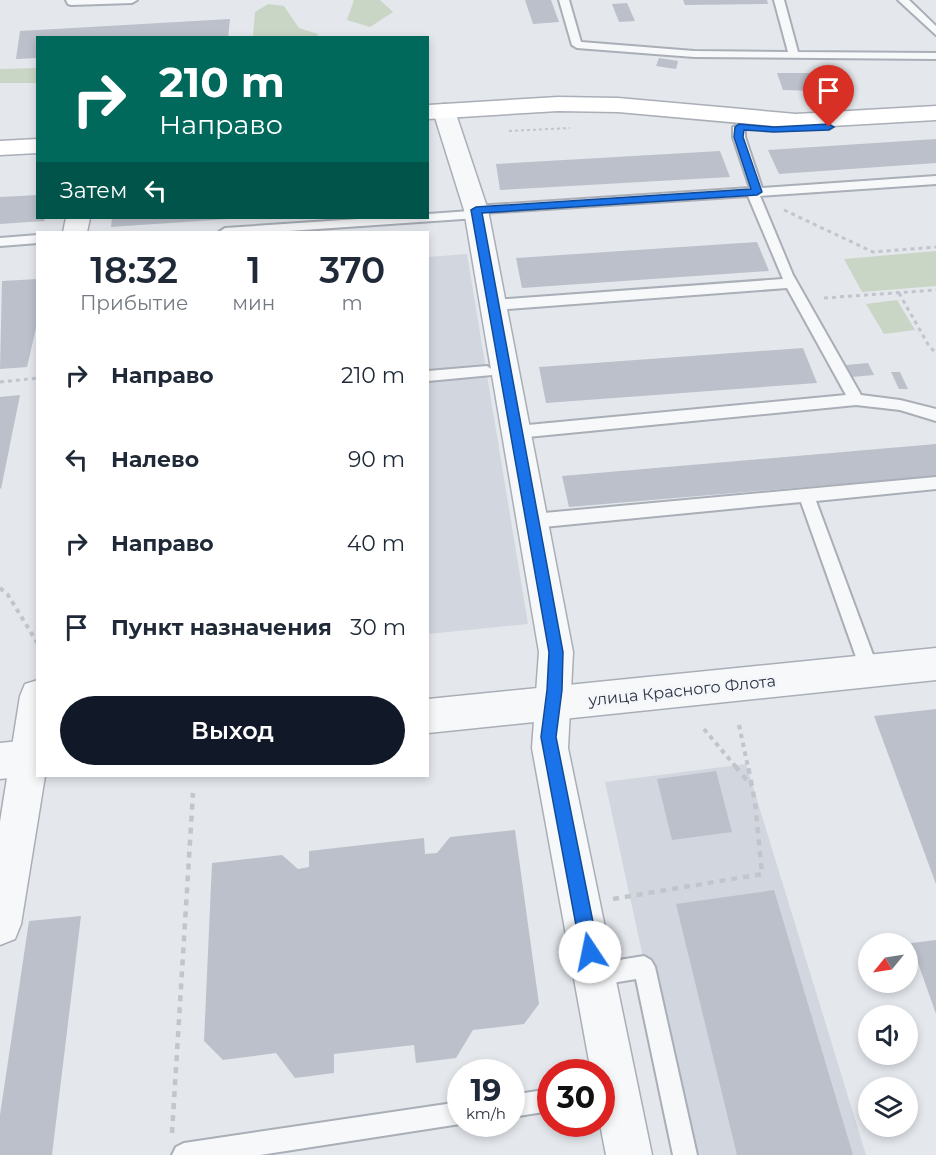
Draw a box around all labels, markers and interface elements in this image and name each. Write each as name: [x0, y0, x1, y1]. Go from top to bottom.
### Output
text: 210 m: [159, 56, 285, 108]
icon: right: [60, 60, 138, 138]
pin: [803, 65, 854, 127]
icon: arrive: [812, 74, 845, 107]
text: Направо: [159, 108, 283, 141]
icon: left: [139, 174, 172, 207]
text: Затем: [60, 177, 127, 204]
text: 18:32: [90, 248, 178, 292]
text: 1: [247, 248, 261, 292]
text: 370: [319, 248, 385, 292]
text: Прибытие: [80, 291, 188, 315]
text: мин: [232, 291, 275, 315]
text: m: [342, 291, 363, 315]
icon: right: [60, 359, 93, 392]
text: Направо: [111, 362, 214, 389]
text: 210 m: [341, 362, 405, 389]
icon: left: [60, 443, 93, 476]
text: Налево: [111, 446, 199, 473]
text: 90 m: [348, 446, 405, 473]
icon: right: [60, 527, 93, 560]
text: Направо: [111, 530, 214, 557]
text: 40 m: [347, 530, 405, 557]
icon: arrive: [60, 611, 93, 644]
text: Пункт назначения: [111, 614, 332, 641]
text: 30 m: [350, 614, 406, 641]
street label: улица Красного Флота: [586, 671, 777, 710]
button: Выход: [60, 696, 405, 765]
position arrow: [558, 920, 622, 984]
north arrow: [858, 933, 918, 993]
map controls: [858, 933, 918, 1137]
button: sound: [858, 1005, 918, 1065]
speed limit sign: 30: [537, 1059, 615, 1137]
text: 19: [471, 1072, 501, 1109]
button: layers: [858, 1077, 918, 1137]
text: km/h: [466, 1104, 506, 1123]

